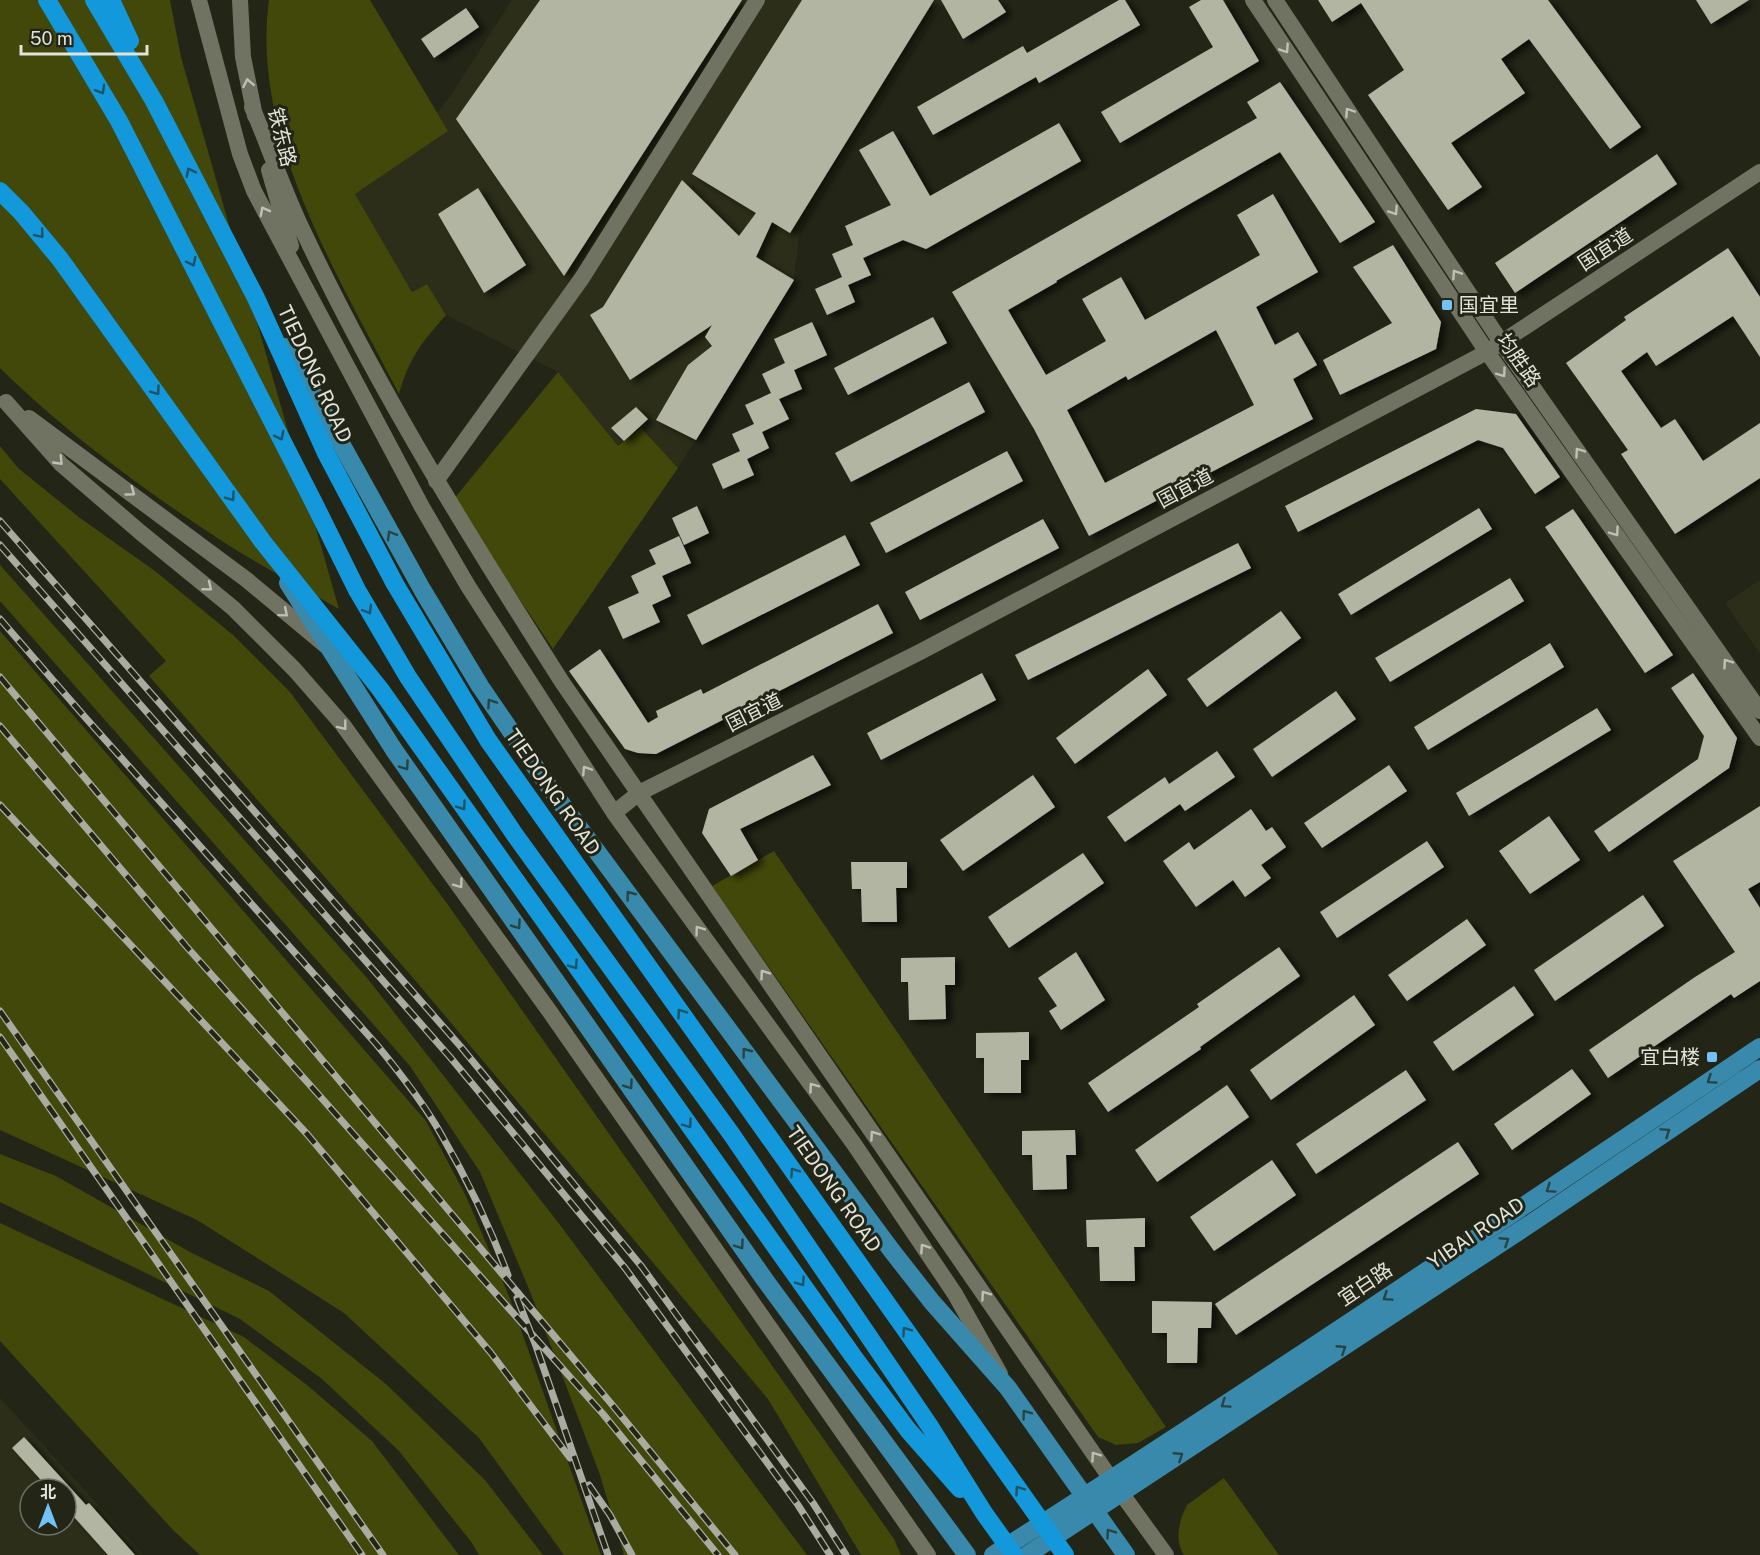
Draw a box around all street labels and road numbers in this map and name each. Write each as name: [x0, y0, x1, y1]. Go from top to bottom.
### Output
street label: 铁东路: [263, 105, 301, 169]
street label: 国宜道: [1573, 223, 1637, 275]
street label: TIEDONG ROAD: [273, 302, 357, 446]
street label: 均胜路: [1492, 329, 1546, 391]
street label: 国宜道: [1153, 463, 1217, 513]
street label: 国宜道: [722, 688, 786, 736]
street label: TIEDONG ROAD: [501, 724, 605, 860]
street label: TIEDONG ROAD: [782, 1121, 886, 1257]
street label: YIBAI ROAD: [1423, 1192, 1529, 1274]
street label: 宜白路: [1333, 1257, 1397, 1311]

